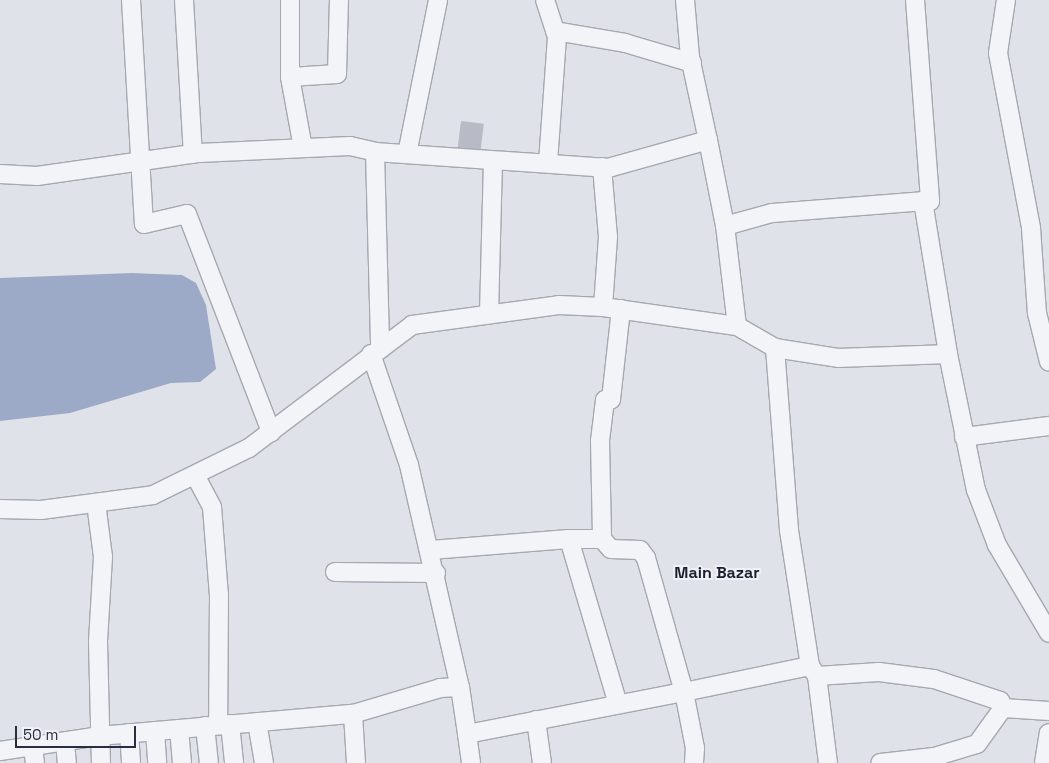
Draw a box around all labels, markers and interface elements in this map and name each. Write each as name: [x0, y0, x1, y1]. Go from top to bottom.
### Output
district label: Main Bazar: [674, 563, 760, 583]
scale bar: [18, 716, 139, 748]
text: 50 m: [23, 725, 58, 744]

